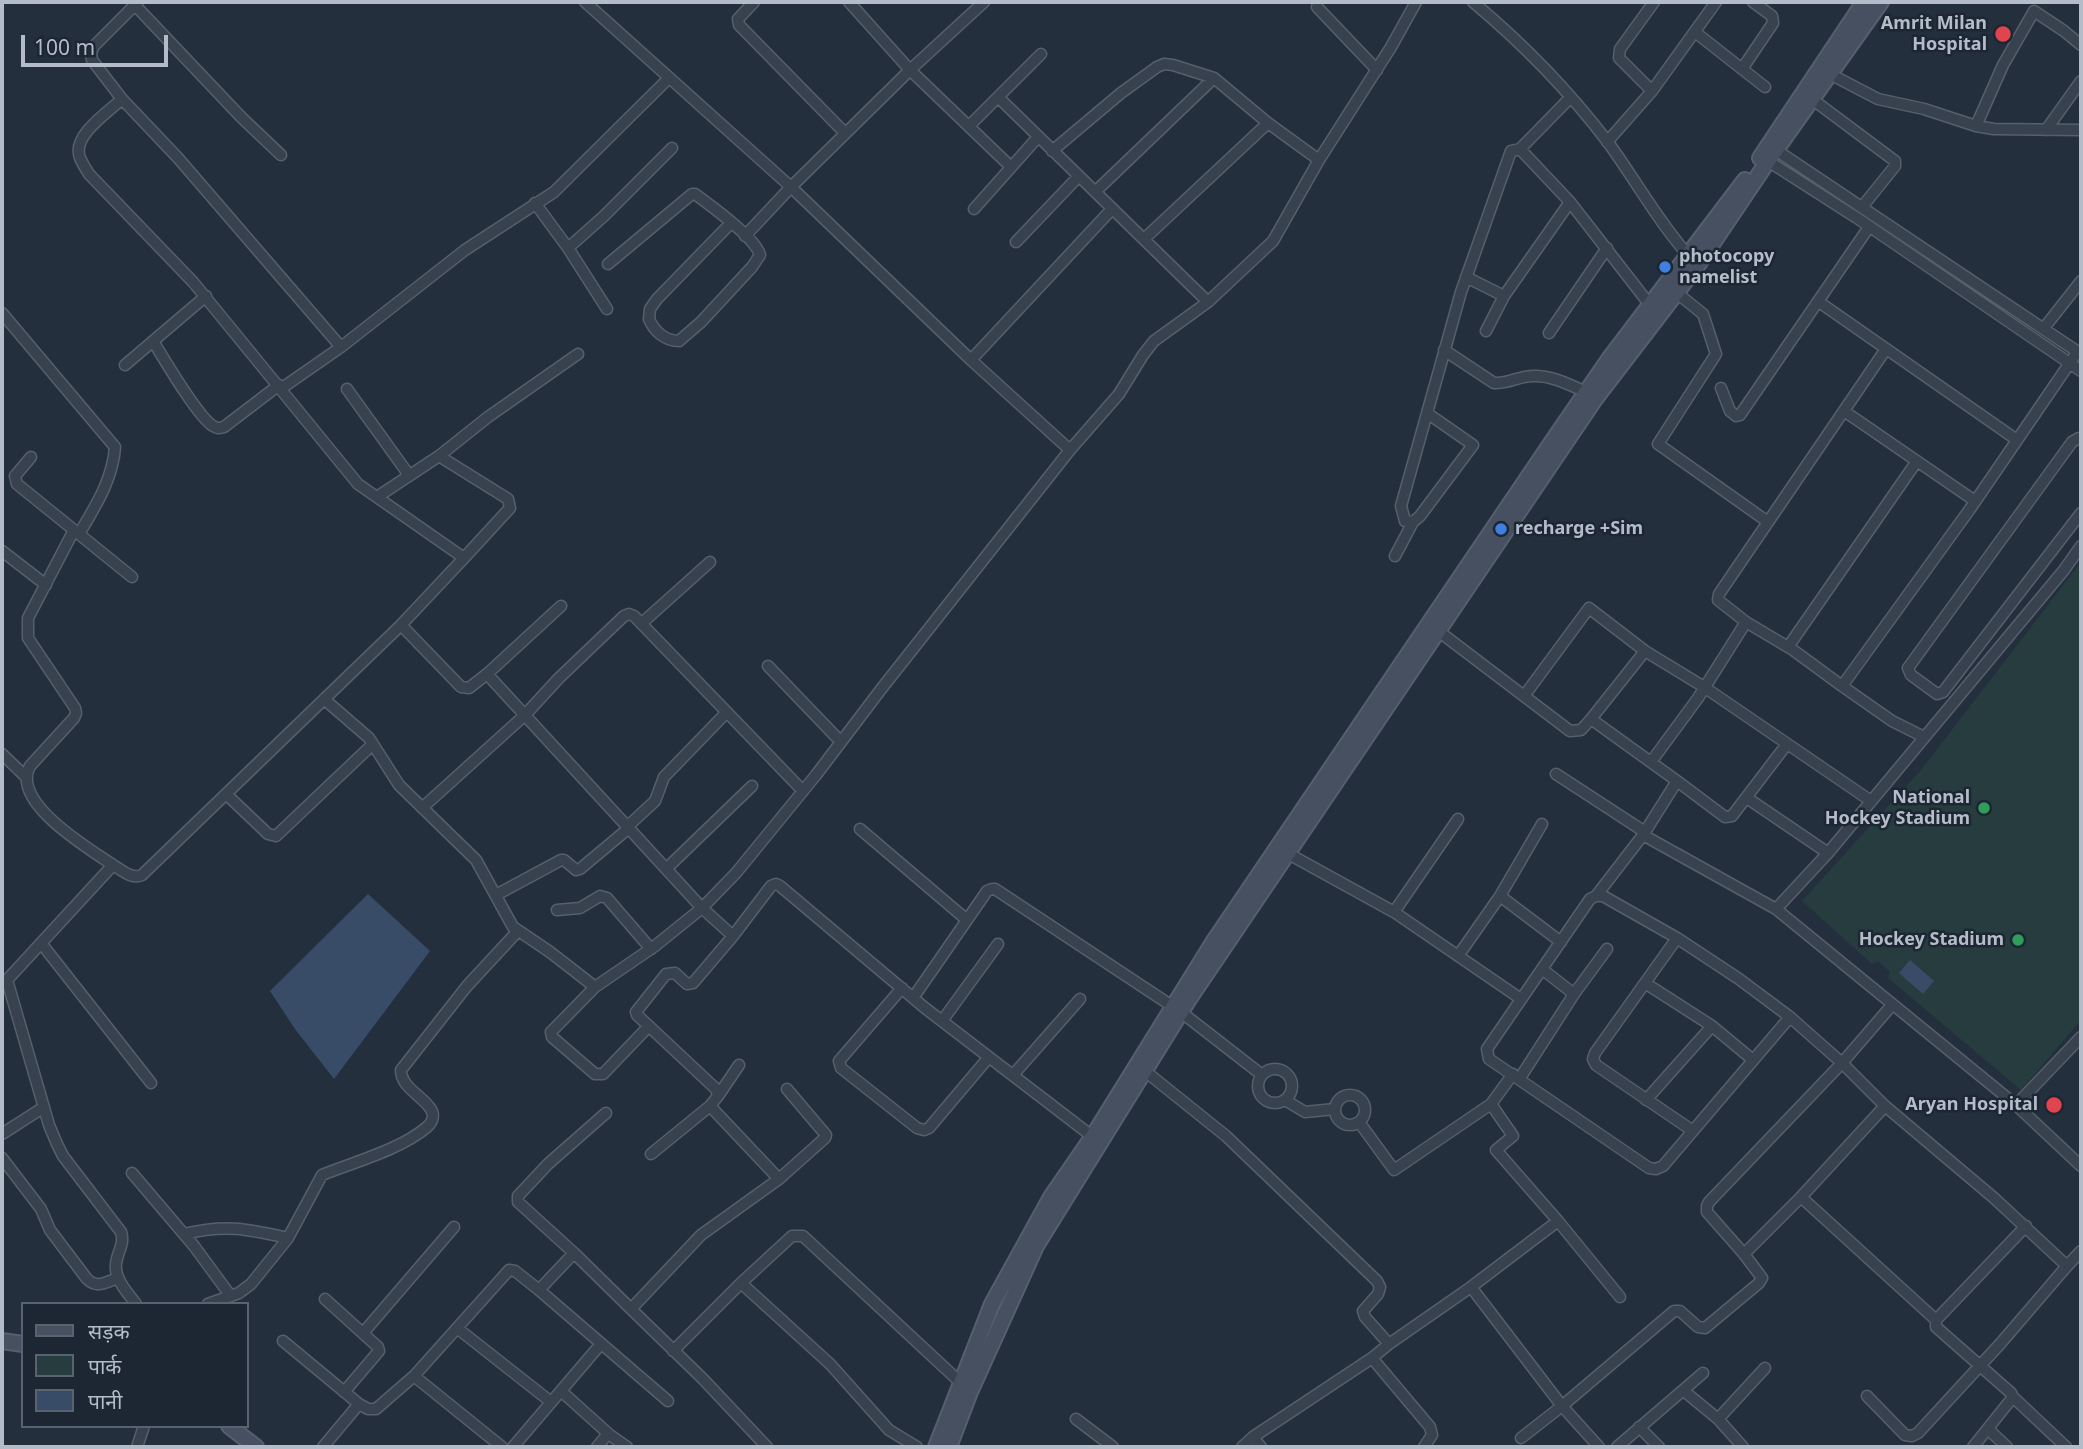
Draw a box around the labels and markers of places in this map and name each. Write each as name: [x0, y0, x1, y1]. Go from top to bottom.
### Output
place label: Amrit Milan Hospital: [1881, 13, 1987, 56]
marker: Amrit Milan Hospital: [1993, 24, 2013, 44]
place label: photocopy namelist: [1679, 246, 1774, 288]
marker: photocopy namelist: [1657, 259, 1673, 275]
place label: recharge +Sim: [1515, 518, 1643, 540]
marker: recharge +Sim: [1493, 521, 1509, 537]
place label: National Hockey Stadium: [1825, 787, 1970, 830]
marker: National Hockey Stadium: [1976, 800, 1992, 816]
place label: Hockey Stadium: [1859, 929, 2004, 951]
marker: Hockey Stadium: [2010, 932, 2026, 948]
place label: Aryan Hospital: [1905, 1094, 2038, 1116]
marker: Aryan Hospital: [2044, 1095, 2064, 1115]

